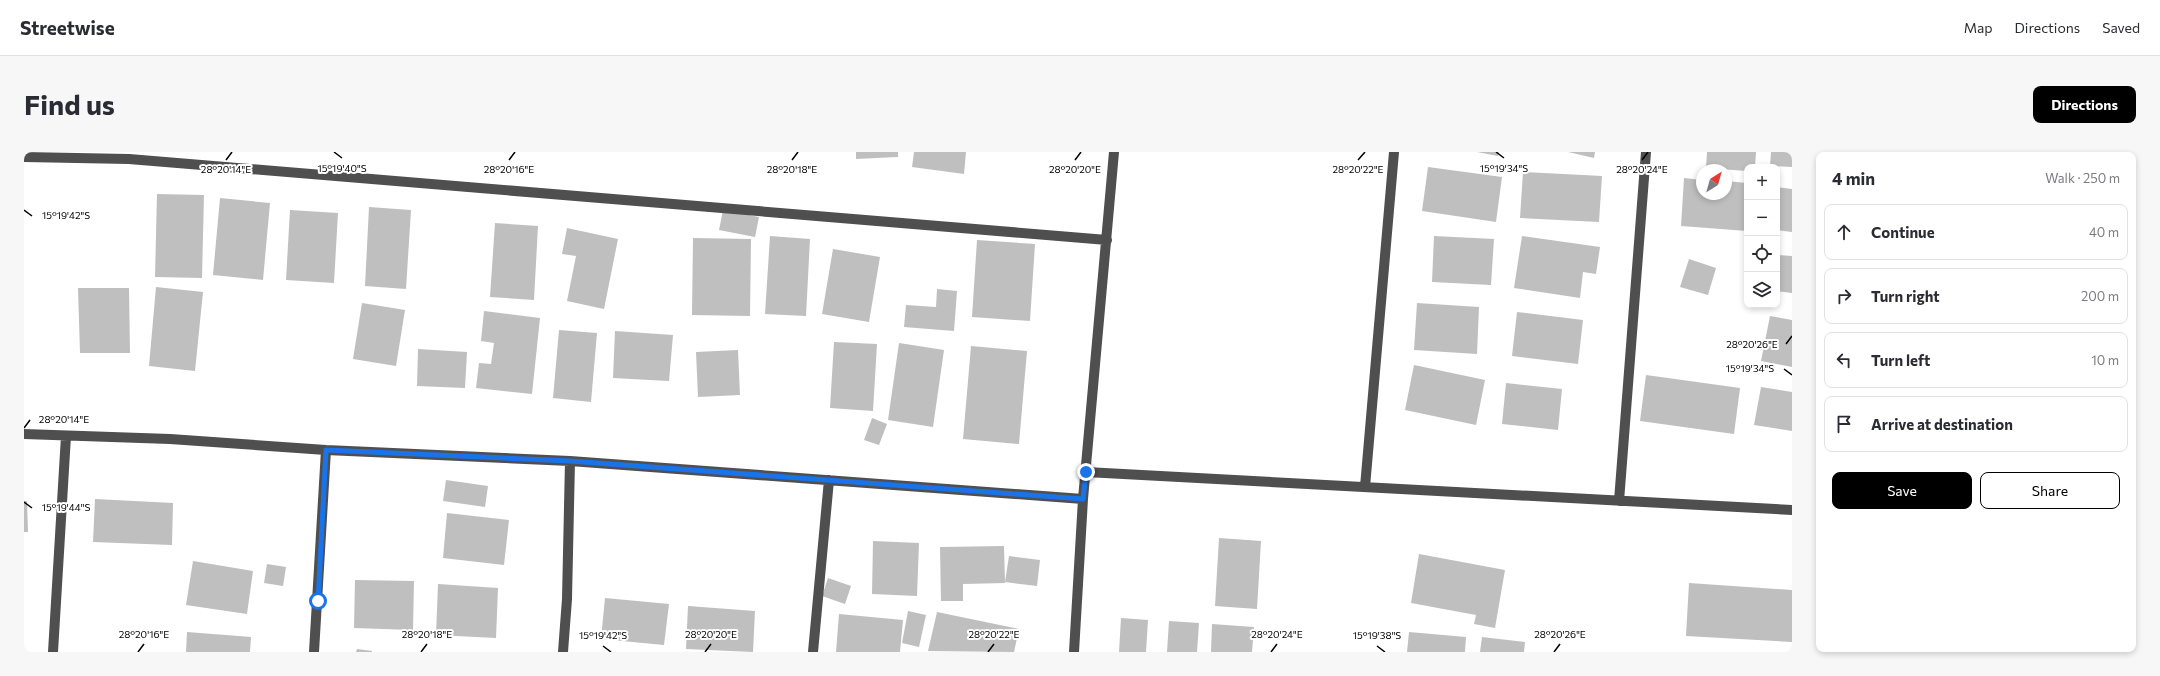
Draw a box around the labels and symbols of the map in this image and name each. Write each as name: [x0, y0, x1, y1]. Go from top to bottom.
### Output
text: 15°19'40"S: [317, 162, 367, 174]
text: 15°19'34"S: [1480, 162, 1528, 174]
text: 28°20'14"E: [201, 163, 251, 175]
text: 28°20'16"E: [484, 163, 534, 175]
text: 28°20'18"E: [767, 163, 817, 175]
text: 28°20'20"E: [1049, 163, 1101, 175]
text: 28°20'22"E: [1332, 163, 1384, 175]
text: 28°20'24"E: [1616, 163, 1668, 175]
north arrow: [1696, 164, 1732, 200]
text: 15°19'42"S: [42, 209, 90, 221]
text: 28°20'26"E: [1726, 338, 1778, 350]
text: 15°19'34"S: [1726, 362, 1774, 374]
text: 28°20'14"E: [39, 413, 89, 425]
route end: [1077, 463, 1095, 481]
text: 15°19'44"S: [42, 501, 90, 513]
route start: [309, 592, 327, 610]
text: 28°20'16"E: [119, 628, 169, 640]
text: 28°20'18"E: [402, 628, 452, 640]
text: 28°20'20"E: [685, 628, 737, 640]
text: 28°20'22"E: [968, 628, 1020, 640]
text: 28°20'24"E: [1251, 628, 1303, 640]
text: 28°20'26"E: [1534, 628, 1586, 640]
text: 15°19'42"S: [579, 629, 627, 641]
text: 15°19'38"S: [1353, 629, 1401, 641]

